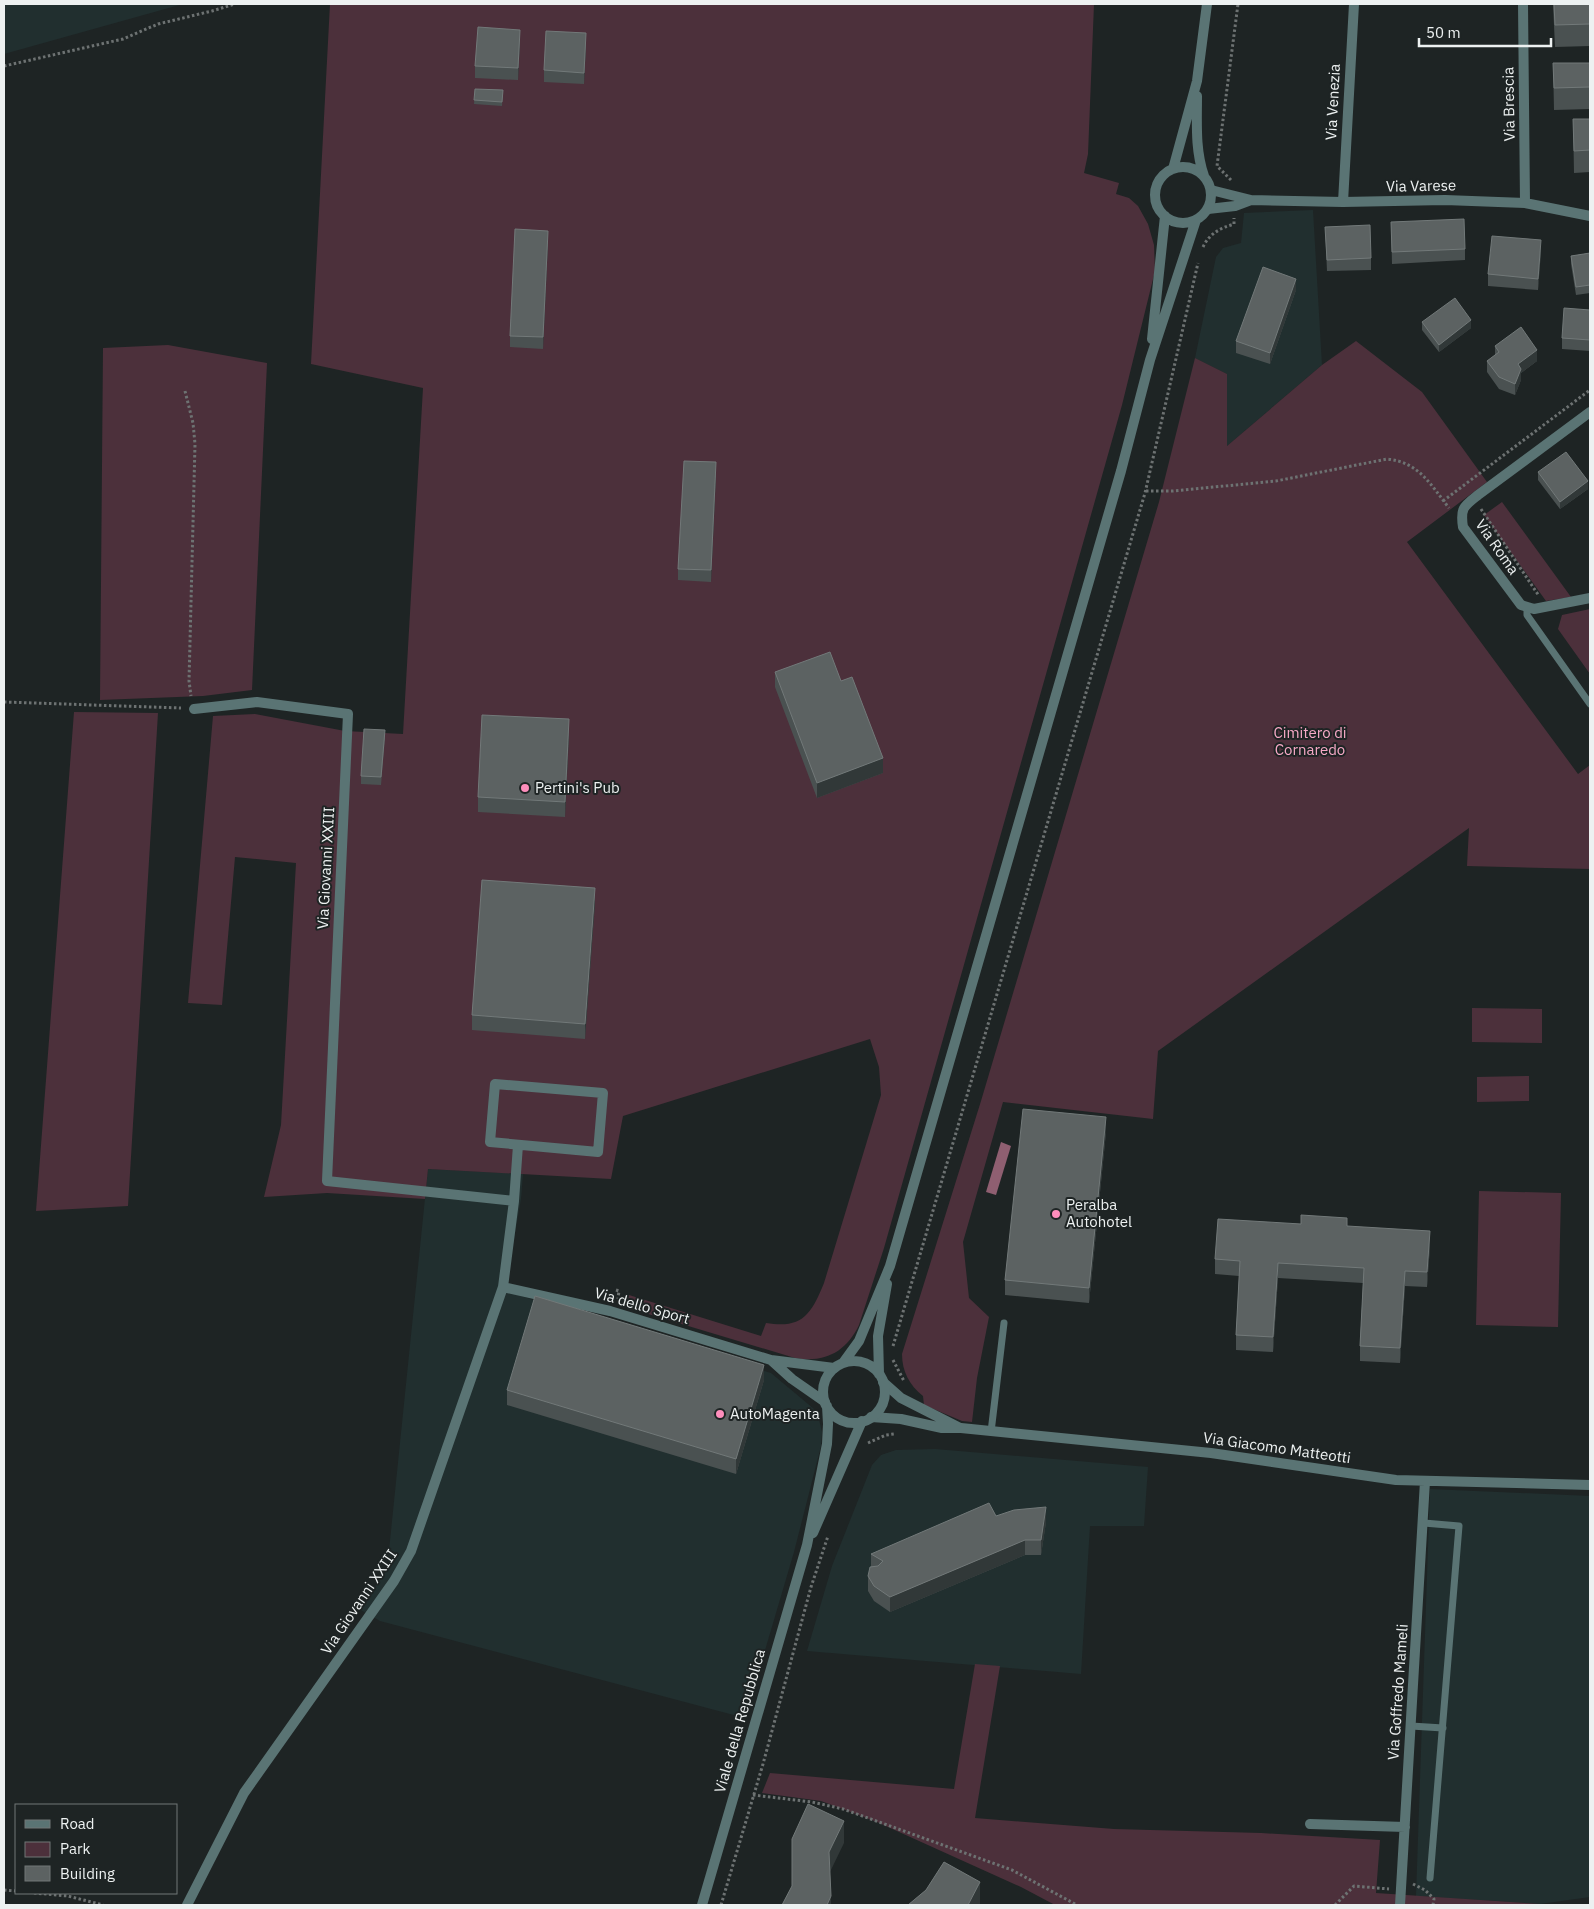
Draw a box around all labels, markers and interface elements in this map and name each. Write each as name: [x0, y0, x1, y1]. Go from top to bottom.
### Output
scale bar: [1419, 15, 1552, 47]
text: 50 m: [1426, 23, 1461, 42]
street label: Via Venezia: [1321, 63, 1344, 141]
street label: Via Brescia: [1498, 67, 1519, 141]
street label: Via Varese: [1386, 175, 1456, 196]
street label: Via Roma: [1471, 515, 1523, 578]
park label: Cimitero di Cornaredo: [1273, 723, 1347, 759]
place label: Pertini's Pub: [535, 778, 620, 797]
marker: Pertini's Pub: [519, 782, 531, 794]
street label: Via Giovanni XXIII: [313, 806, 338, 930]
place label: Peralba Autohotel: [1066, 1195, 1132, 1231]
marker: Peralba Autohotel: [1050, 1208, 1062, 1220]
street label: Via dello Sport: [592, 1283, 692, 1328]
place label: AutoMagenta: [730, 1404, 820, 1423]
marker: AutoMagenta: [714, 1408, 726, 1420]
street label: Via Giacomo Matteotti: [1202, 1428, 1352, 1467]
street label: Via Giovanni XXIII: [316, 1545, 401, 1658]
street label: Via Goffredo Mameli: [1383, 1623, 1412, 1761]
street label: Viale della Repubblica: [710, 1647, 769, 1795]
legend: [15, 1804, 178, 1894]
text: Road: [60, 1814, 95, 1833]
text: Park: [60, 1839, 90, 1858]
text: Building: [60, 1864, 115, 1883]

